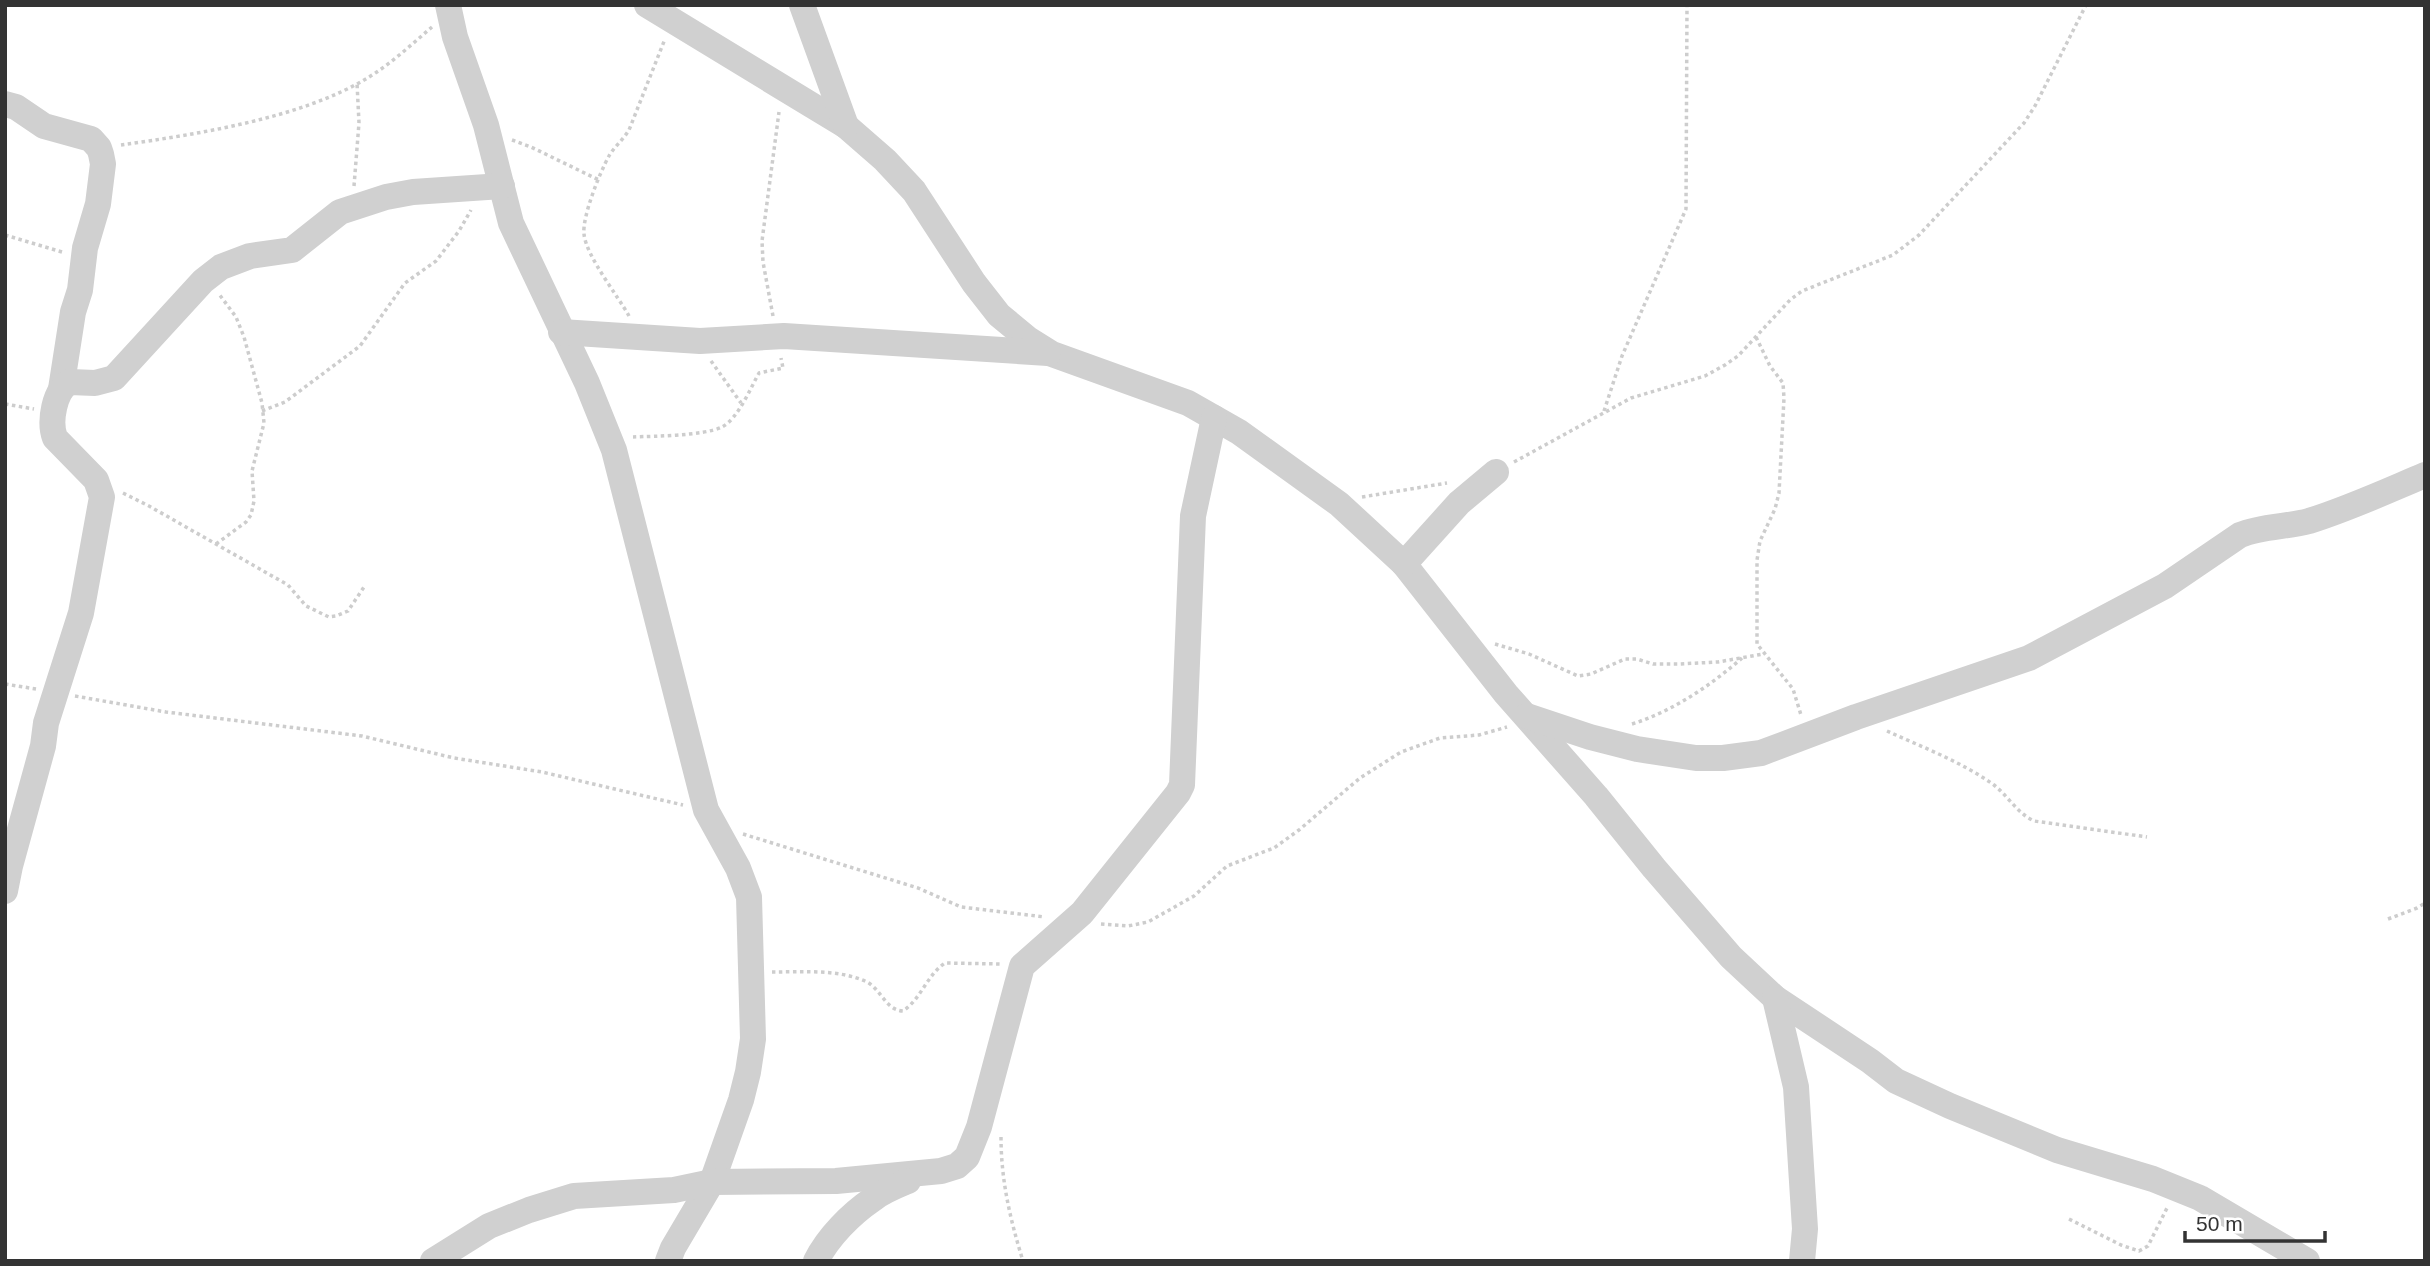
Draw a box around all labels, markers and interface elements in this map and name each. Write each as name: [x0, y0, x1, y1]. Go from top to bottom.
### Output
scale bar: [2185, 1200, 2325, 1244]
text: 50 m: [2196, 1212, 2243, 1235]

